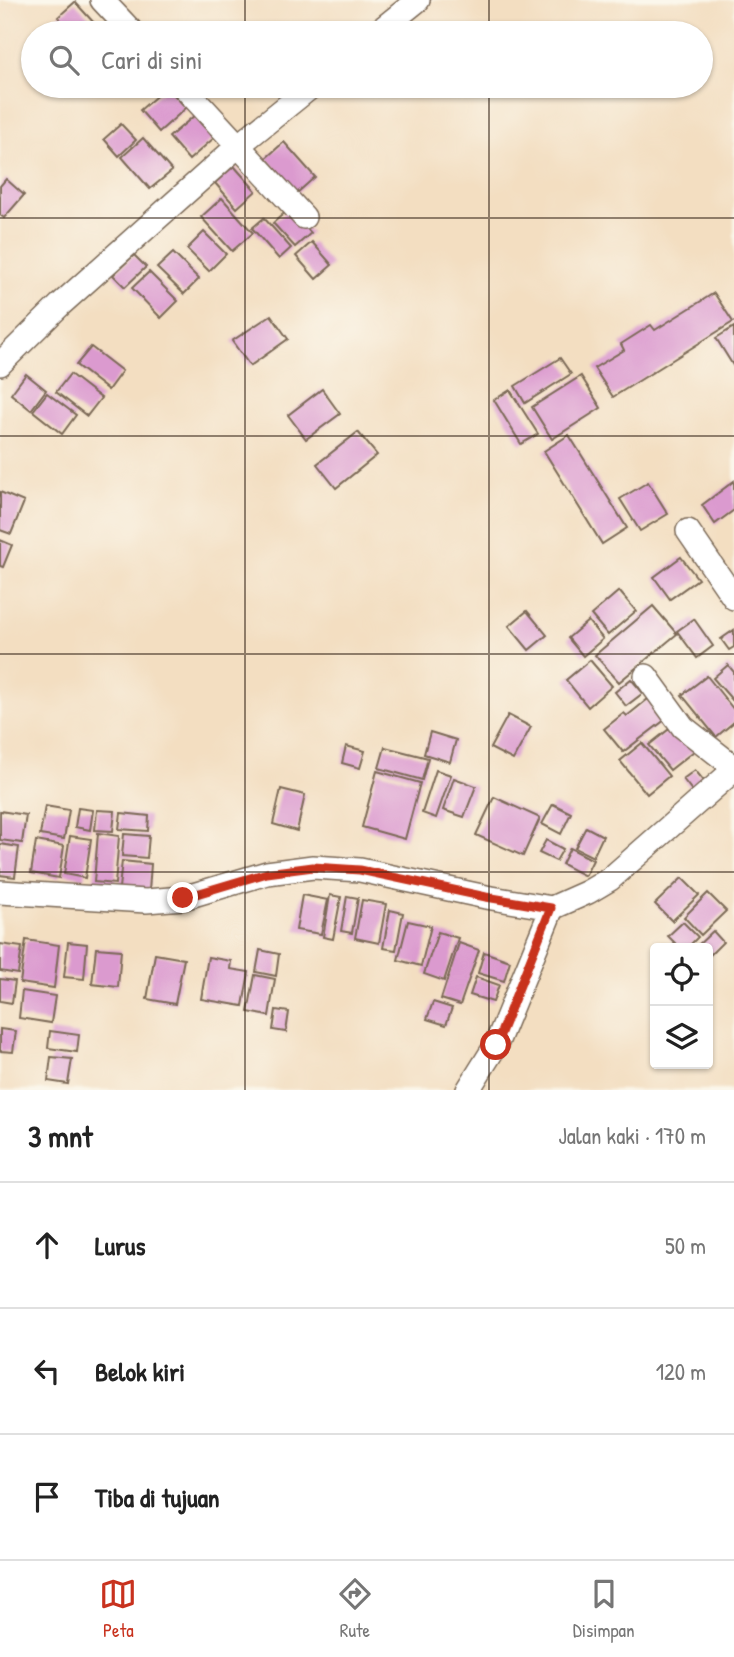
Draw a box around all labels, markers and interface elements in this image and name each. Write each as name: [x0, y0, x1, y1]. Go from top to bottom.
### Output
search box: [21, 21, 713, 98]
icon: search: [45, 41, 83, 79]
text: Cari di sini: [101, 42, 203, 77]
route end: [167, 882, 198, 913]
map controls: [650, 943, 713, 1069]
button: locate: [650, 943, 713, 1006]
button: layers: [650, 1006, 713, 1069]
route start: [480, 1029, 511, 1060]
text: 3 mnt: [28, 1116, 93, 1156]
text: Jalan kaki · 170 m: [558, 1120, 706, 1151]
icon: ahead: [28, 1226, 66, 1264]
text: Lurus: [95, 1228, 146, 1263]
text: 50 m: [665, 1230, 706, 1261]
icon: left: [28, 1352, 66, 1390]
text: Belok kiri: [95, 1354, 185, 1389]
text: 120 m: [656, 1356, 706, 1387]
icon: arrive: [28, 1478, 66, 1516]
text: Tiba di tujuan: [95, 1480, 220, 1515]
tab: Peta: [99, 1575, 137, 1643]
tab: Rute: [336, 1575, 374, 1643]
tab: Disimpan: [573, 1575, 635, 1643]

